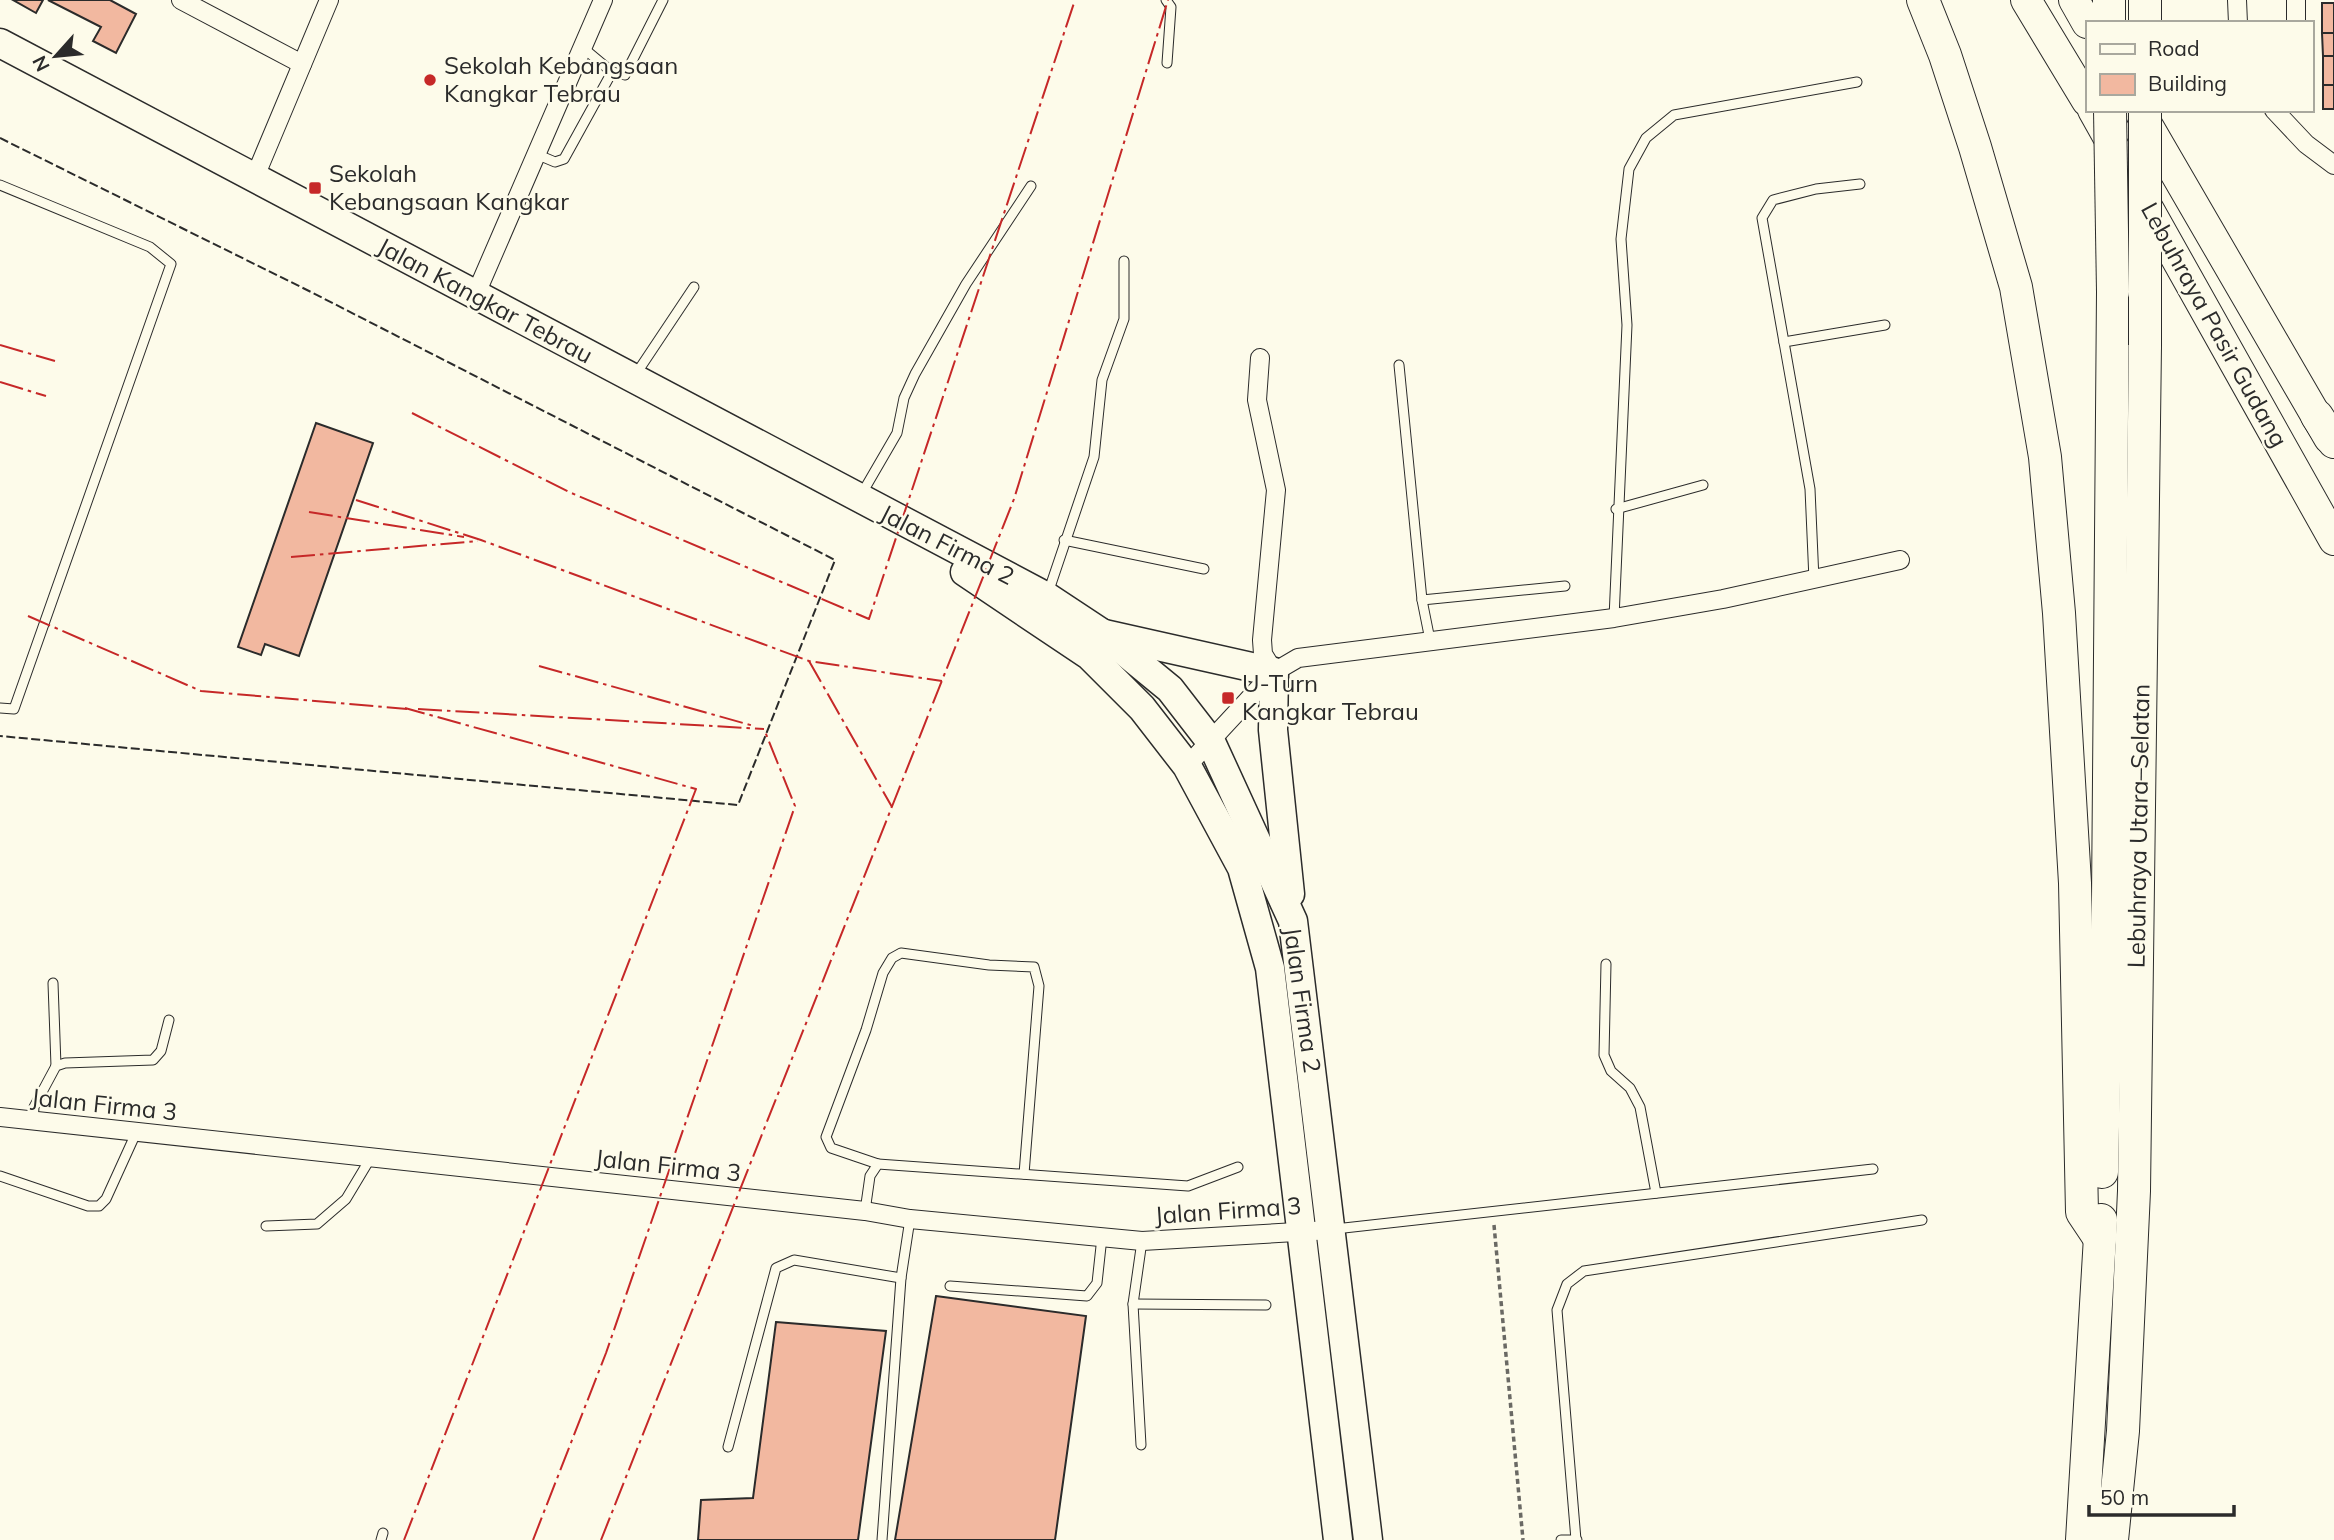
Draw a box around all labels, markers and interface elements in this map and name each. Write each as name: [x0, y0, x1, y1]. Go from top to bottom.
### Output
north arrow: [21, 21, 91, 91]
legend: [2086, 21, 2313, 112]
text: Road: [2148, 35, 2199, 61]
place label: Sekolah Kebangsaan Kangkar Tebrau: [444, 50, 678, 108]
text: N: [27, 52, 55, 76]
text: Building: [2148, 70, 2227, 96]
marker: Sekolah Kebangsaan Kangkar Tebrau: [422, 72, 438, 88]
place label: Sekolah Kebangsaan Kangkar: [329, 158, 569, 216]
marker: Sekolah Kebangsaan Kangkar: [307, 180, 323, 196]
street label: Lebuhraya Pasir Gudang: [2135, 197, 2295, 452]
street label: Jalan Kangkar Tebrau: [373, 231, 598, 370]
street label: Jalan Firma 2: [875, 497, 1020, 591]
place label: U-Turn Kangkar Tebrau: [1242, 668, 1419, 726]
street label: Lebuhraya Utara–Selatan: [2121, 684, 2155, 968]
marker: U-Turn Kangkar Tebrau: [1220, 690, 1236, 706]
street label: Jalan Firma 2: [1278, 925, 1328, 1075]
street label: Jalan Firma 3: [30, 1081, 179, 1127]
street label: Jalan Firma 3: [594, 1142, 743, 1188]
street label: Jalan Firma 3: [1154, 1190, 1302, 1230]
scale bar: [2089, 1474, 2234, 1518]
text: 50 m: [2100, 1484, 2149, 1510]

